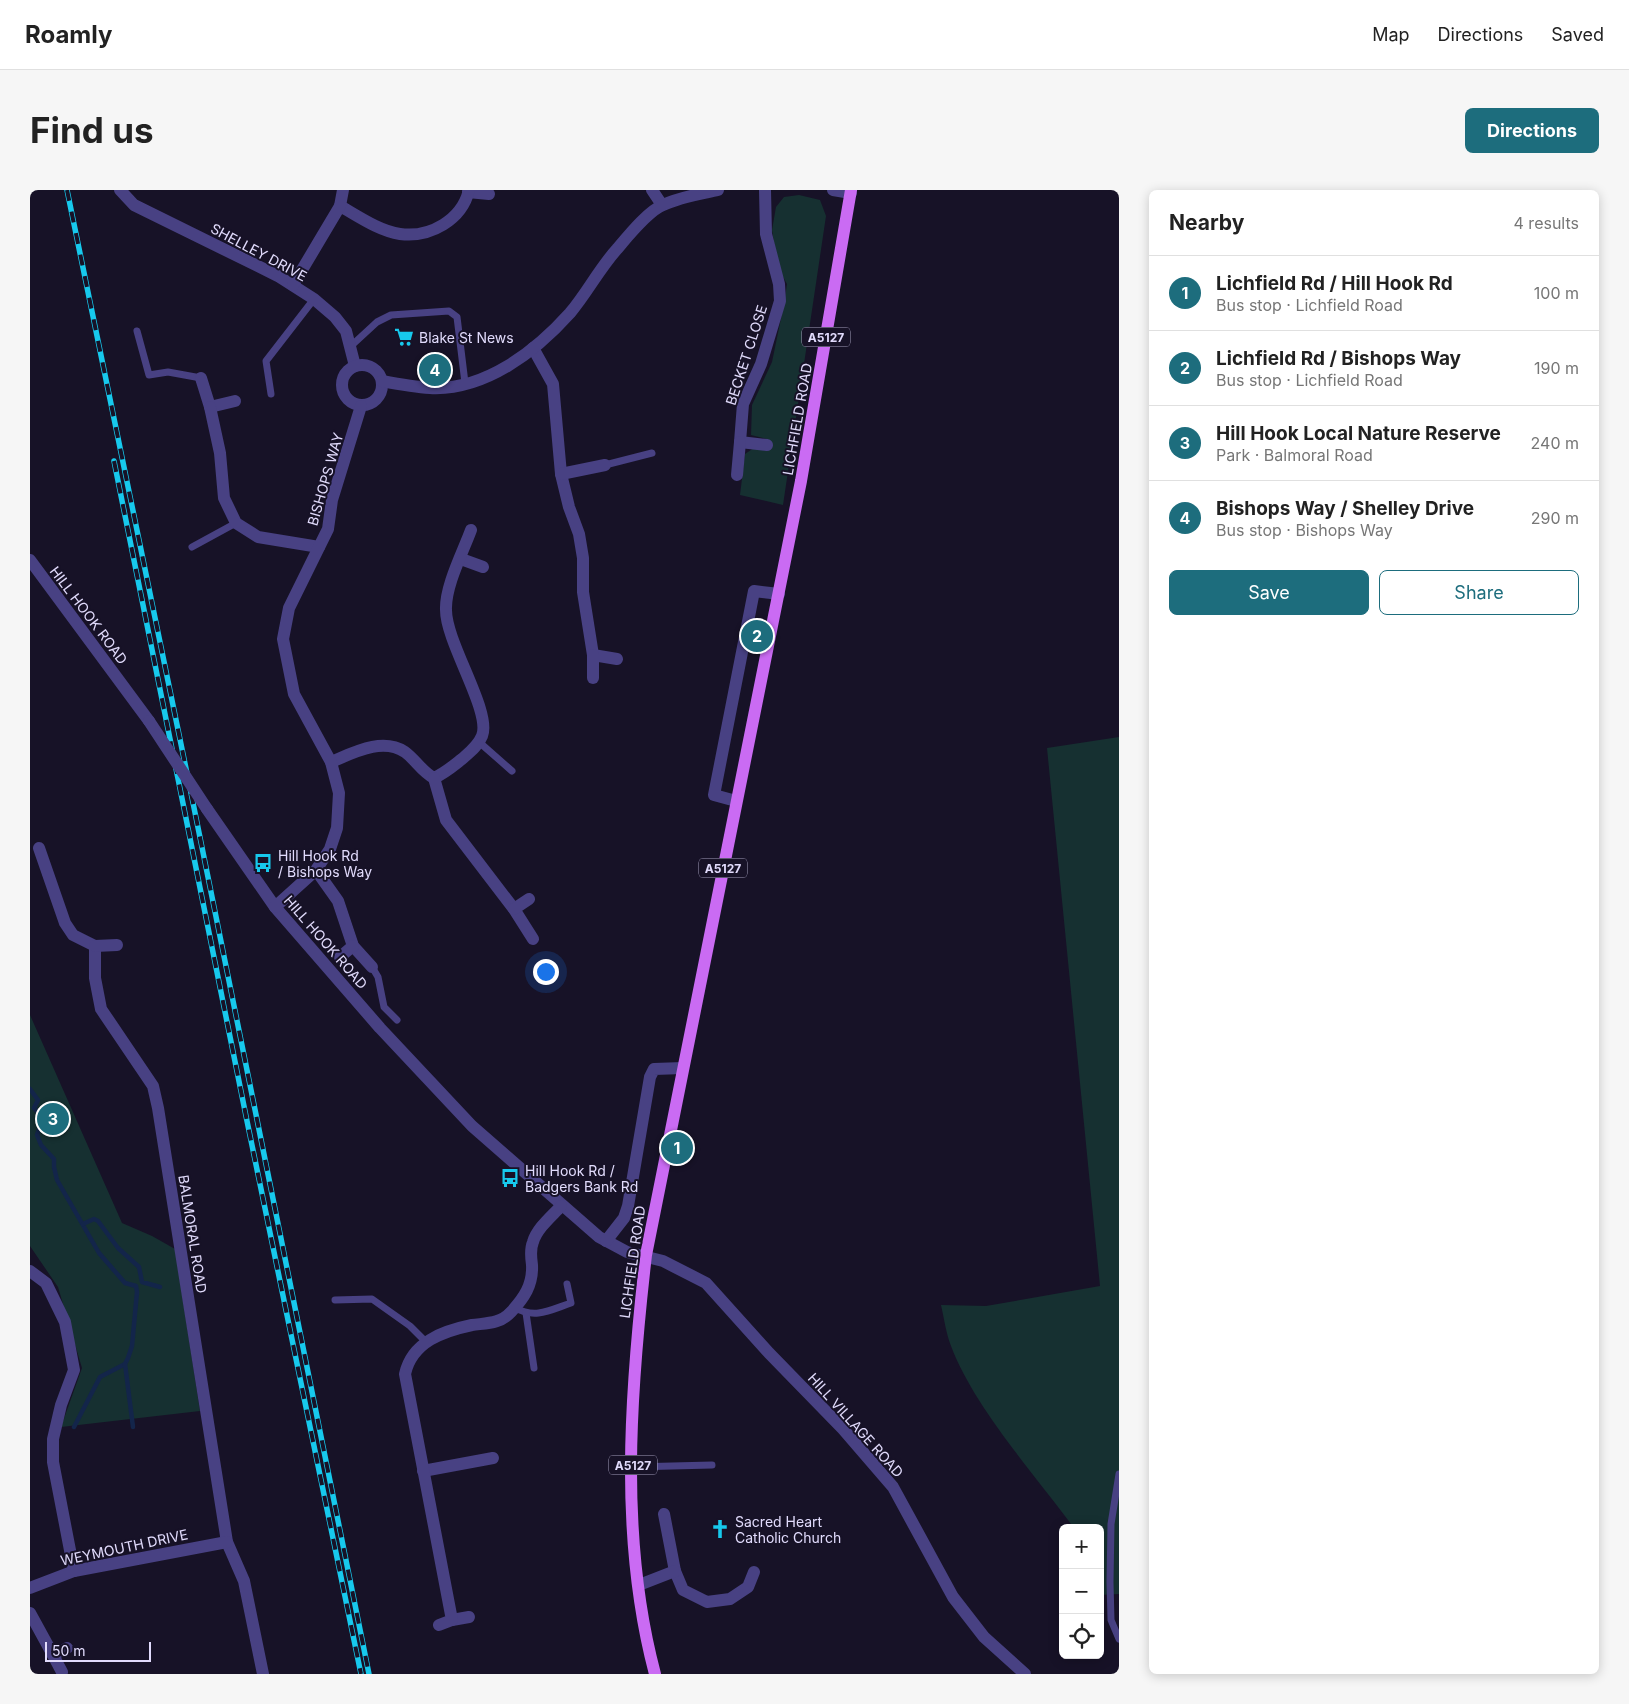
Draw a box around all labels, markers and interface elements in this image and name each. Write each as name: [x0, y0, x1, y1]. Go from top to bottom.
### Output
text: Roamly: [25, 20, 112, 49]
text: Map: [1372, 24, 1410, 45]
text: Directions: [1438, 24, 1523, 45]
text: Saved: [1551, 24, 1604, 45]
button: Directions: [1465, 108, 1599, 153]
text: Find us: [30, 109, 154, 151]
text: Nearby: [1169, 210, 1244, 235]
text: 4 results: [1514, 213, 1579, 233]
street label: SHELLEY DRIVE: [208, 220, 310, 284]
text: Lichfield Rd / Hill Hook Rd: [1216, 272, 1453, 295]
text: 1: [1182, 283, 1188, 303]
text: 100 m: [1534, 283, 1579, 303]
text: Bus stop · Lichfield Road: [1216, 295, 1403, 315]
street label: BECKET CLOSE: [722, 303, 770, 407]
supermarket icon: Blake St News: [393, 326, 415, 348]
road number: A5127: [802, 328, 850, 346]
place label: Blake St News: [419, 329, 514, 346]
text: Lichfield Rd / Bishops Way: [1216, 347, 1461, 370]
pin: 4: [419, 351, 451, 389]
text: 2: [1180, 358, 1190, 378]
text: 190 m: [1534, 358, 1579, 378]
street label: LICHFIELD ROAD: [779, 362, 815, 476]
text: Bus stop · Lichfield Road: [1216, 370, 1403, 390]
text: Hill Hook Local Nature Reserve: [1216, 422, 1501, 445]
street label: BISHOPS WAY: [304, 430, 347, 527]
text: 3: [1180, 433, 1190, 453]
text: 240 m: [1531, 433, 1579, 453]
text: Park · Balmoral Road: [1216, 445, 1373, 465]
text: Bishops Way / Shelley Drive: [1216, 497, 1474, 520]
text: 4: [1180, 508, 1190, 528]
text: 290 m: [1531, 508, 1579, 528]
text: Bus stop · Bishops Way: [1216, 520, 1393, 540]
street label: HILL HOOK ROAD: [47, 563, 131, 667]
button: Save: [1169, 570, 1369, 615]
button: Share: [1379, 570, 1579, 615]
pin: 2: [741, 617, 773, 655]
place label: Hill Hook Rd / Bishops Way: [278, 847, 372, 880]
bus stop icon: Hill Hook Rd / Bishops Way: [252, 852, 274, 874]
road number: A5127: [699, 858, 747, 878]
street label: HILL HOOK ROAD: [281, 892, 371, 992]
your location: [533, 959, 559, 985]
pin: 3: [37, 1100, 69, 1138]
pin: 1: [661, 1129, 693, 1167]
place label: Hill Hook Rd / Badgers Bank Rd: [525, 1162, 638, 1195]
bus stop icon: Hill Hook Rd / Badgers Bank Rd: [499, 1167, 521, 1189]
street label: BALMORAL ROAD: [175, 1174, 211, 1294]
street label: LICHFIELD ROAD: [616, 1205, 648, 1319]
street label: HILL VILLAGE ROAD: [805, 1369, 907, 1481]
road number: A5127: [609, 1456, 657, 1474]
place label: Sacred Heart Catholic Church: [735, 1513, 841, 1546]
church icon: Sacred Heart Catholic Church: [709, 1518, 731, 1540]
map controls: [1059, 1524, 1104, 1659]
button: +: [1059, 1524, 1104, 1569]
street label: WEYMOUTH DRIVE: [59, 1525, 189, 1569]
button: −: [1059, 1569, 1104, 1614]
button: locate: [1059, 1614, 1104, 1659]
scale bar: [45, 1639, 151, 1662]
text: 50 m: [52, 1642, 86, 1659]

